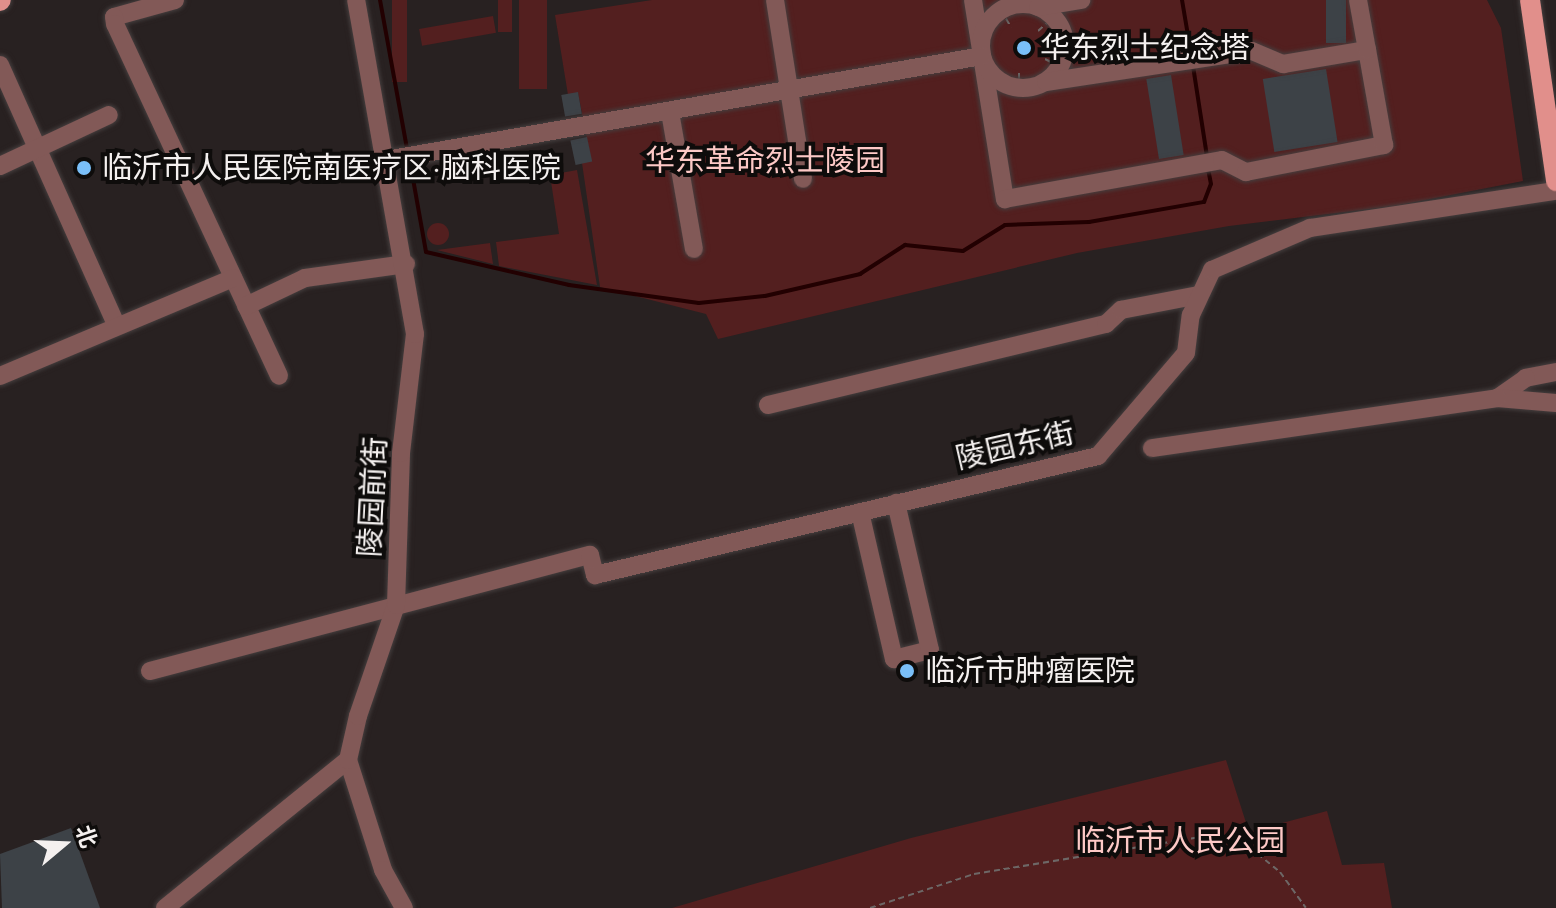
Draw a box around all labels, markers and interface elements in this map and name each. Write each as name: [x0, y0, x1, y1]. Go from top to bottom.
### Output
place label: 华东烈士纪念塔: [1040, 30, 1250, 66]
marker: 华东烈士纪念塔: [1015, 39, 1033, 57]
park label: 华东革命烈士陵园: [645, 143, 885, 179]
place label: 临沂市人民医院南医疗区·脑科医院: [102, 150, 561, 186]
marker: 临沂市人民医院南医疗区·脑科医院: [73, 157, 95, 179]
street label: 陵园东街: [952, 415, 1078, 477]
street label: 陵园前街: [352, 436, 394, 558]
place label: 临沂市肿瘤医院: [925, 653, 1135, 689]
marker: 临沂市肿瘤医院: [896, 660, 918, 682]
north arrow: [24, 804, 104, 884]
text: 北: [68, 821, 105, 852]
park label: 临沂市人民公园: [1075, 823, 1285, 859]

